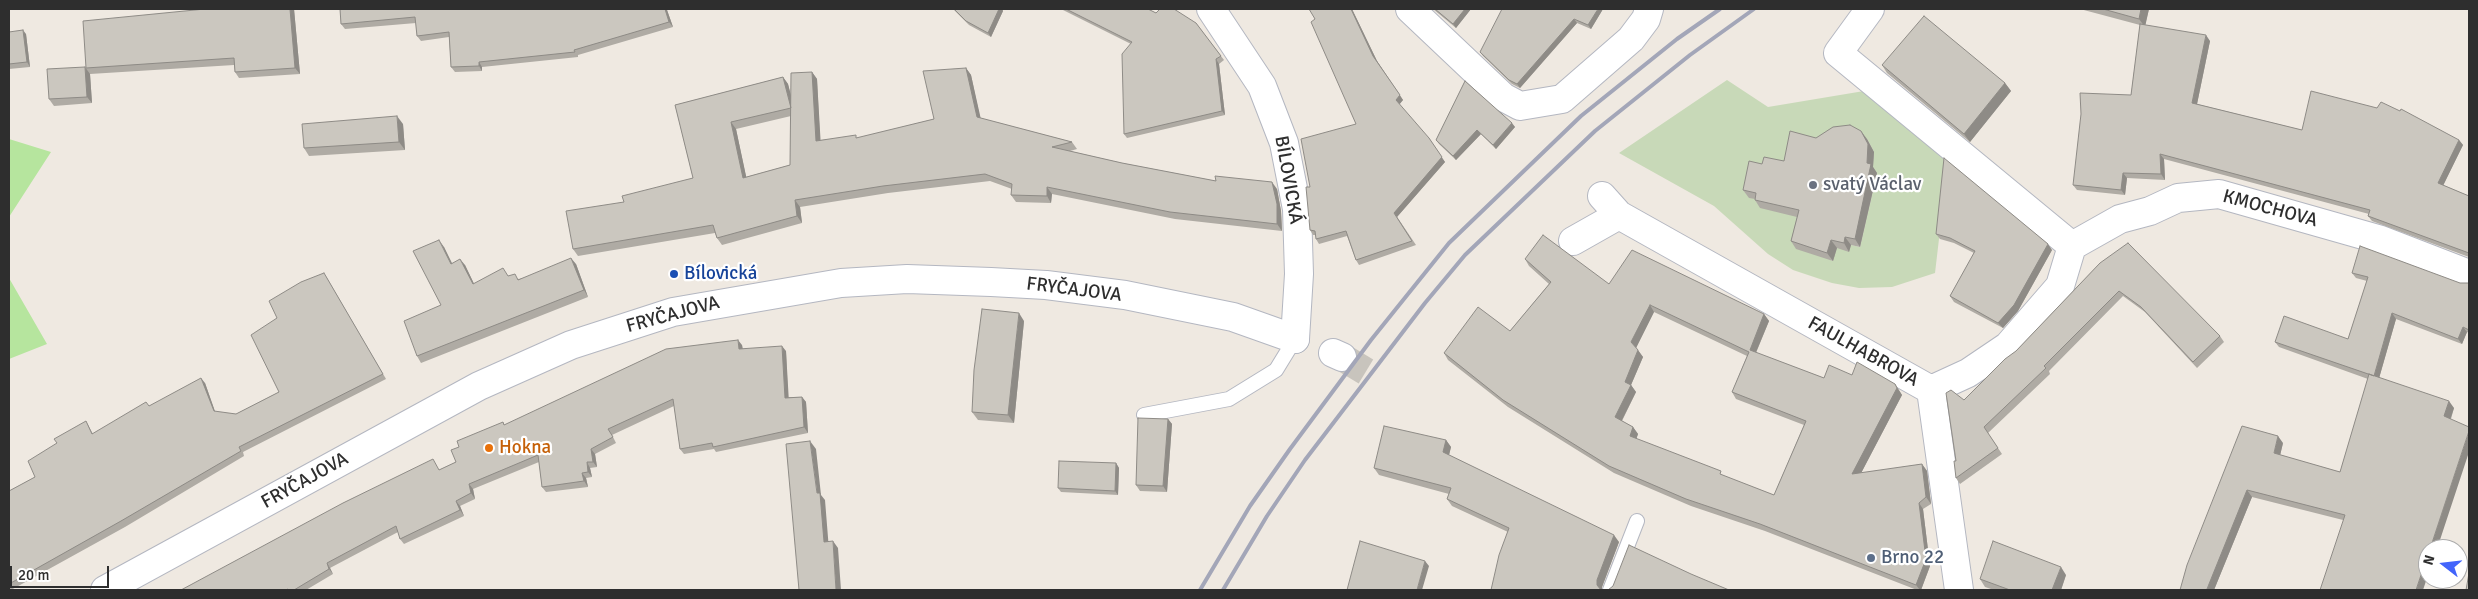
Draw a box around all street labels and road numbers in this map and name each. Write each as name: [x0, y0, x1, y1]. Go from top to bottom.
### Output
street label: BÍLOVICKÁ: [1269, 134, 1307, 226]
street label: KMOCHOVA: [2220, 185, 2320, 233]
street label: FRYČAJOVA: [1025, 273, 1123, 307]
street label: FRYČAJOVA: [624, 292, 722, 338]
street label: FAULHABROVA: [1804, 312, 1922, 392]
street label: FRYČAJOVA: [258, 448, 352, 514]

